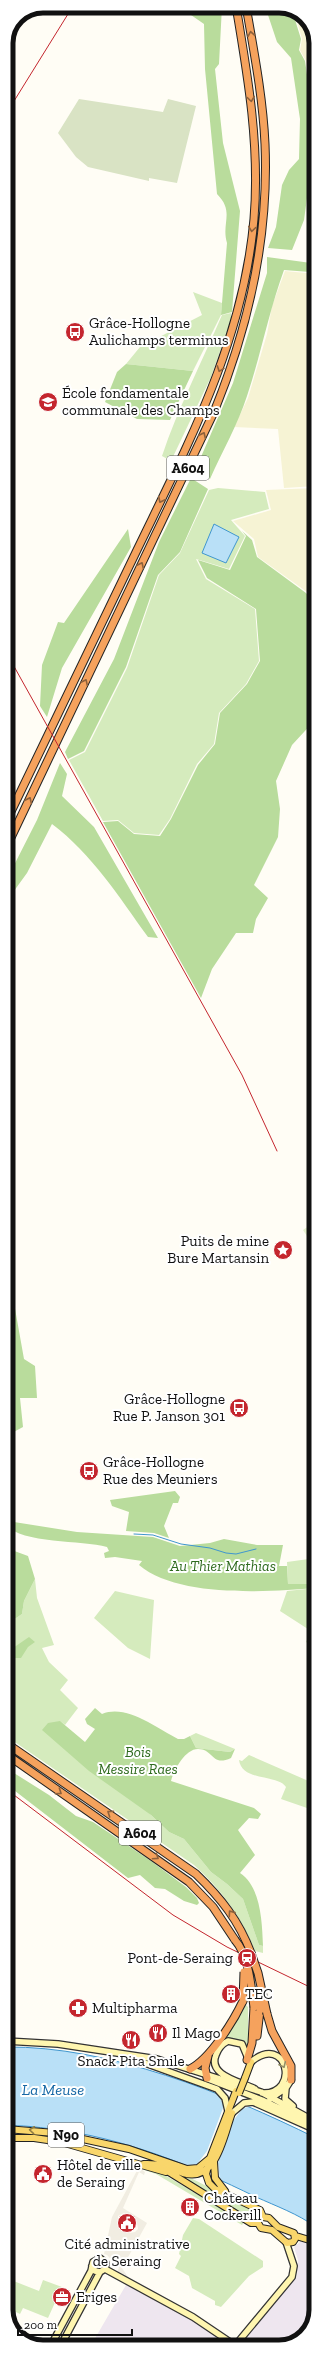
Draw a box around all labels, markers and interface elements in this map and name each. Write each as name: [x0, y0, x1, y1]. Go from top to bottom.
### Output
one-way arrow: [247, 30, 256, 37]
one-way arrow: [246, 96, 255, 102]
one-way arrow: [248, 226, 257, 232]
place label: Grâce-Hollogne Aulichamps terminus: [89, 314, 228, 349]
bus stop icon: Grâce-Hollogne Aulichamps terminus: [64, 321, 86, 343]
one-way arrow: [217, 365, 225, 372]
place label: École fondamentale communale des Champs: [62, 384, 220, 419]
school or university icon: École fondamentale communale des Champs: [37, 391, 59, 413]
one-way arrow: [198, 432, 206, 440]
road number: A604: [167, 456, 209, 480]
one-way arrow: [158, 496, 166, 503]
one-way arrow: [136, 562, 144, 569]
one-way arrow: [80, 679, 88, 687]
one-way arrow: [24, 796, 32, 804]
place label: Puits de mine Bure Martansin: [167, 1232, 269, 1267]
place icon: Puits de mine Bure Martansin: [272, 1239, 294, 1261]
place label: Grâce-Hollogne Rue P. Janson 301: [113, 1390, 225, 1425]
bus stop icon: Grâce-Hollogne Rue P. Janson 301: [228, 1397, 250, 1419]
place label: Grâce-Hollogne Rue des Meuniers: [103, 1453, 217, 1488]
bus stop icon: Grâce-Hollogne Rue des Meuniers: [78, 1460, 100, 1482]
park label: Au Thier Mathias: [169, 1557, 276, 1575]
park label: Bois Messire Raes: [98, 1743, 178, 1778]
one-way arrow: [55, 1787, 62, 1795]
one-way arrow: [107, 1810, 114, 1818]
road number: A604: [119, 1821, 161, 1845]
one-way arrow: [152, 1852, 159, 1860]
one-way arrow: [228, 1910, 236, 1917]
station icon: Pont-de-Seraing: [236, 1947, 258, 1969]
place label: Pont-de-Seraing: [128, 1949, 233, 1967]
building icon: TEC: [220, 1983, 242, 2005]
place label: TEC: [245, 1985, 273, 2003]
pharmacy icon: Multipharma: [67, 1997, 89, 2019]
place label: Multipharma: [92, 1999, 178, 2017]
restaurant icon: Il Mago: [147, 2022, 169, 2044]
place label: Il Mago: [172, 2024, 221, 2042]
restaurant icon: Snack Pita Smile: [120, 2029, 142, 2051]
place label: Snack Pita Smile: [77, 2052, 185, 2070]
one-way arrow: [278, 2061, 286, 2068]
water label: La Meuse: [22, 2080, 84, 2099]
road number: N90: [48, 2123, 84, 2147]
one-way arrow: [29, 2126, 35, 2135]
place label: Hôtel de ville de Seraing: [57, 2156, 141, 2191]
public building icon: Hôtel de ville de Seraing: [32, 2163, 54, 2185]
place label: Château Cockerill: [204, 2189, 261, 2224]
building icon: Château Cockerill: [179, 2196, 201, 2218]
public building icon: Cité administrative de Seraing: [116, 2212, 138, 2234]
place label: Cité administrative de Seraing: [64, 2235, 190, 2270]
office icon: Eriges: [51, 2286, 73, 2308]
place label: Eriges: [76, 2288, 117, 2306]
scale bar: [18, 2311, 132, 2337]
text: 200 m: [24, 2318, 58, 2332]

